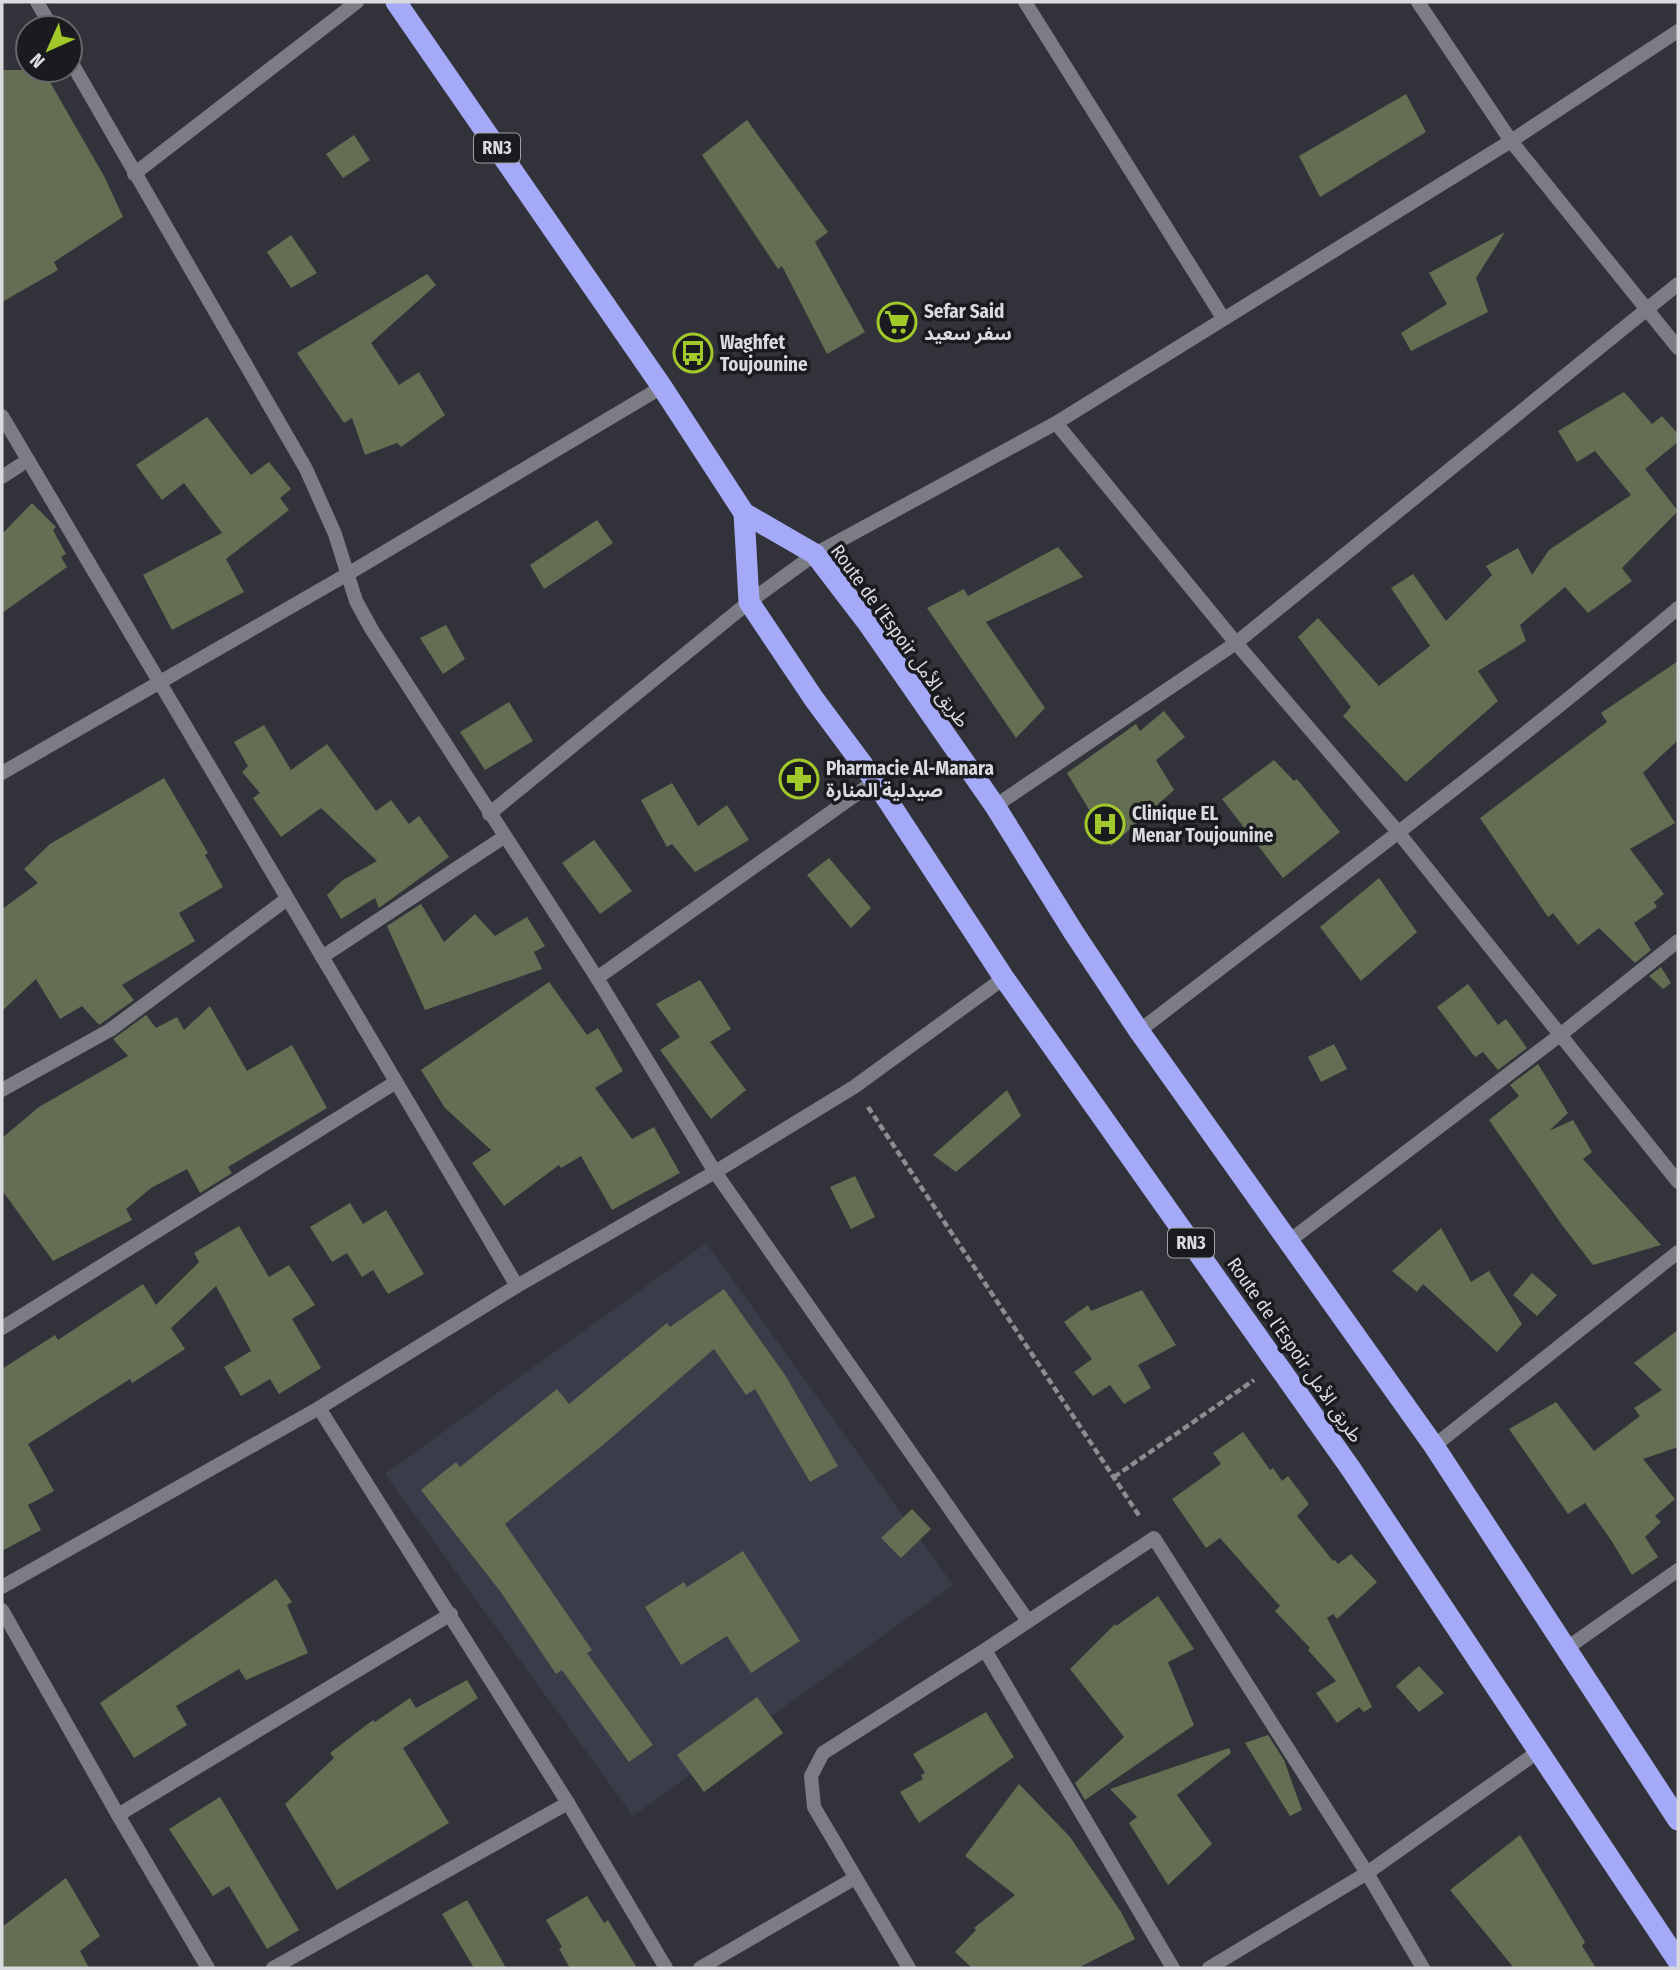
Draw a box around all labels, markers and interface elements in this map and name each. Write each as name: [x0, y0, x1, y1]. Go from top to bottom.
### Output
north arrow: [14, 14, 84, 84]
text: N: [25, 49, 49, 73]
road number: RN3: [474, 134, 520, 162]
place label: Sefar Said سفر سعيد: [924, 300, 1012, 345]
supermarket icon: Sefar Said سفر سعيد: [876, 301, 918, 343]
place label: Waghfet Toujounine: [720, 331, 808, 376]
bus stop icon: Waghfet Toujounine: [672, 332, 714, 374]
street label: Route de l’Espoir طريق الأمل: [826, 540, 974, 732]
place label: Pharmacie Al-Manara صيدلية المنارة: [826, 757, 994, 802]
pharmacy icon: Pharmacie Al-Manara صيدلية المنارة: [778, 758, 820, 800]
place label: Clinique EL Menar Toujounine: [1132, 802, 1274, 847]
hospital icon: Clinique EL Menar Toujounine: [1084, 803, 1126, 845]
road number: RN3: [1168, 1228, 1214, 1258]
street label: Route de l’Espoir طريق الأمل: [1222, 1253, 1368, 1447]

